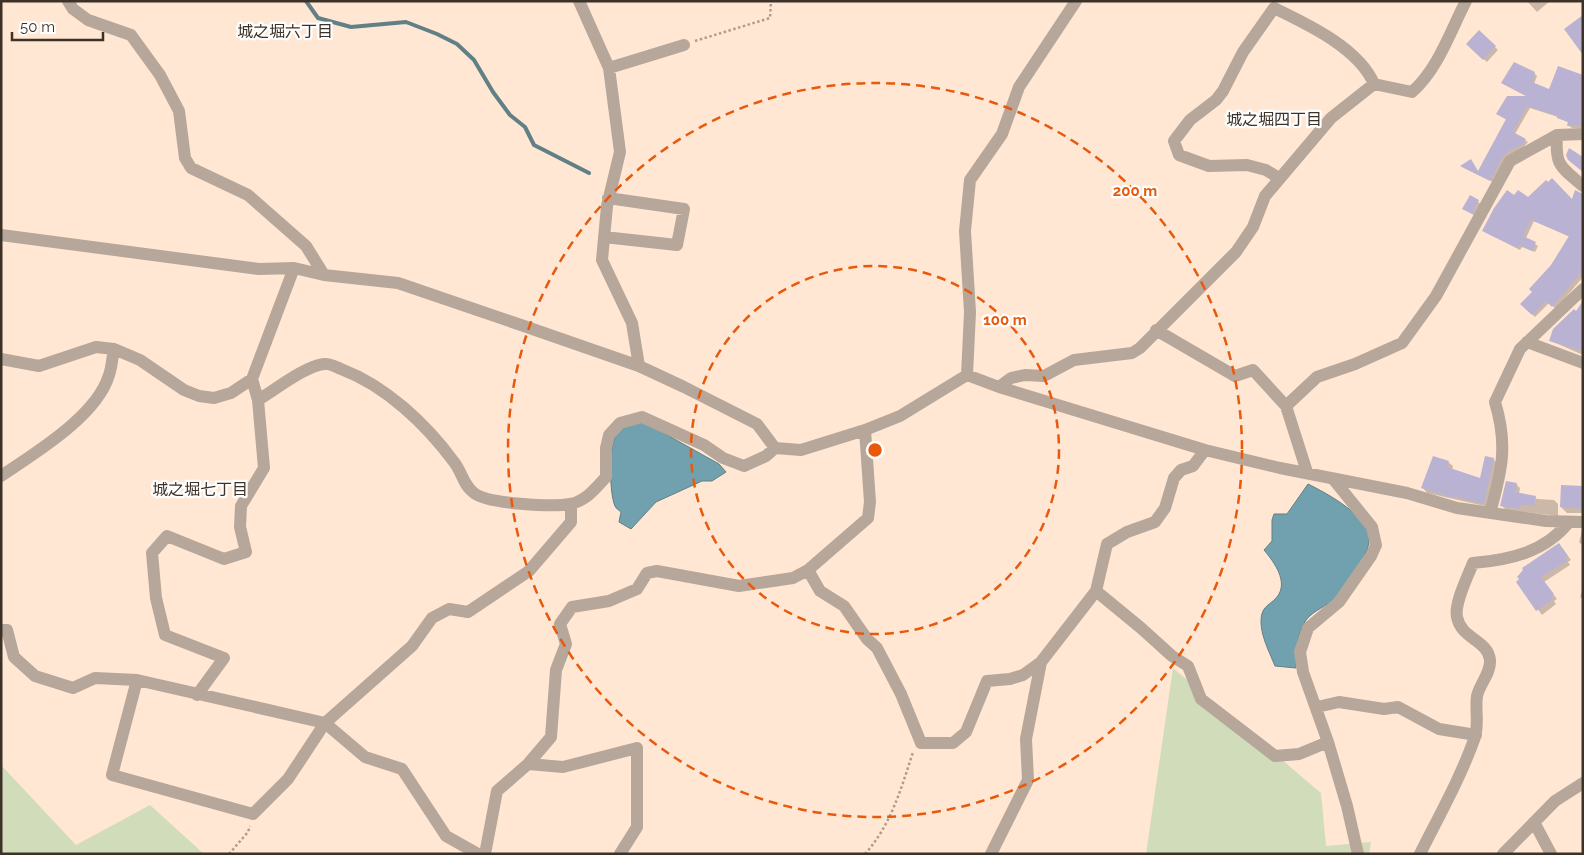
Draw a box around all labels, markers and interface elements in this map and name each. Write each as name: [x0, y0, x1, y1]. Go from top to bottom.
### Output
scale bar: [12, 10, 104, 42]
text: 50 m: [20, 18, 55, 36]
district label: 城之堀六丁目: [237, 22, 333, 41]
district label: 城之堀四丁目: [1226, 110, 1322, 129]
text: 200 m: [1113, 182, 1157, 200]
text: 100 m: [983, 311, 1027, 329]
centre of rings: [866, 441, 884, 459]
district label: 城之堀七丁目: [152, 480, 248, 499]

